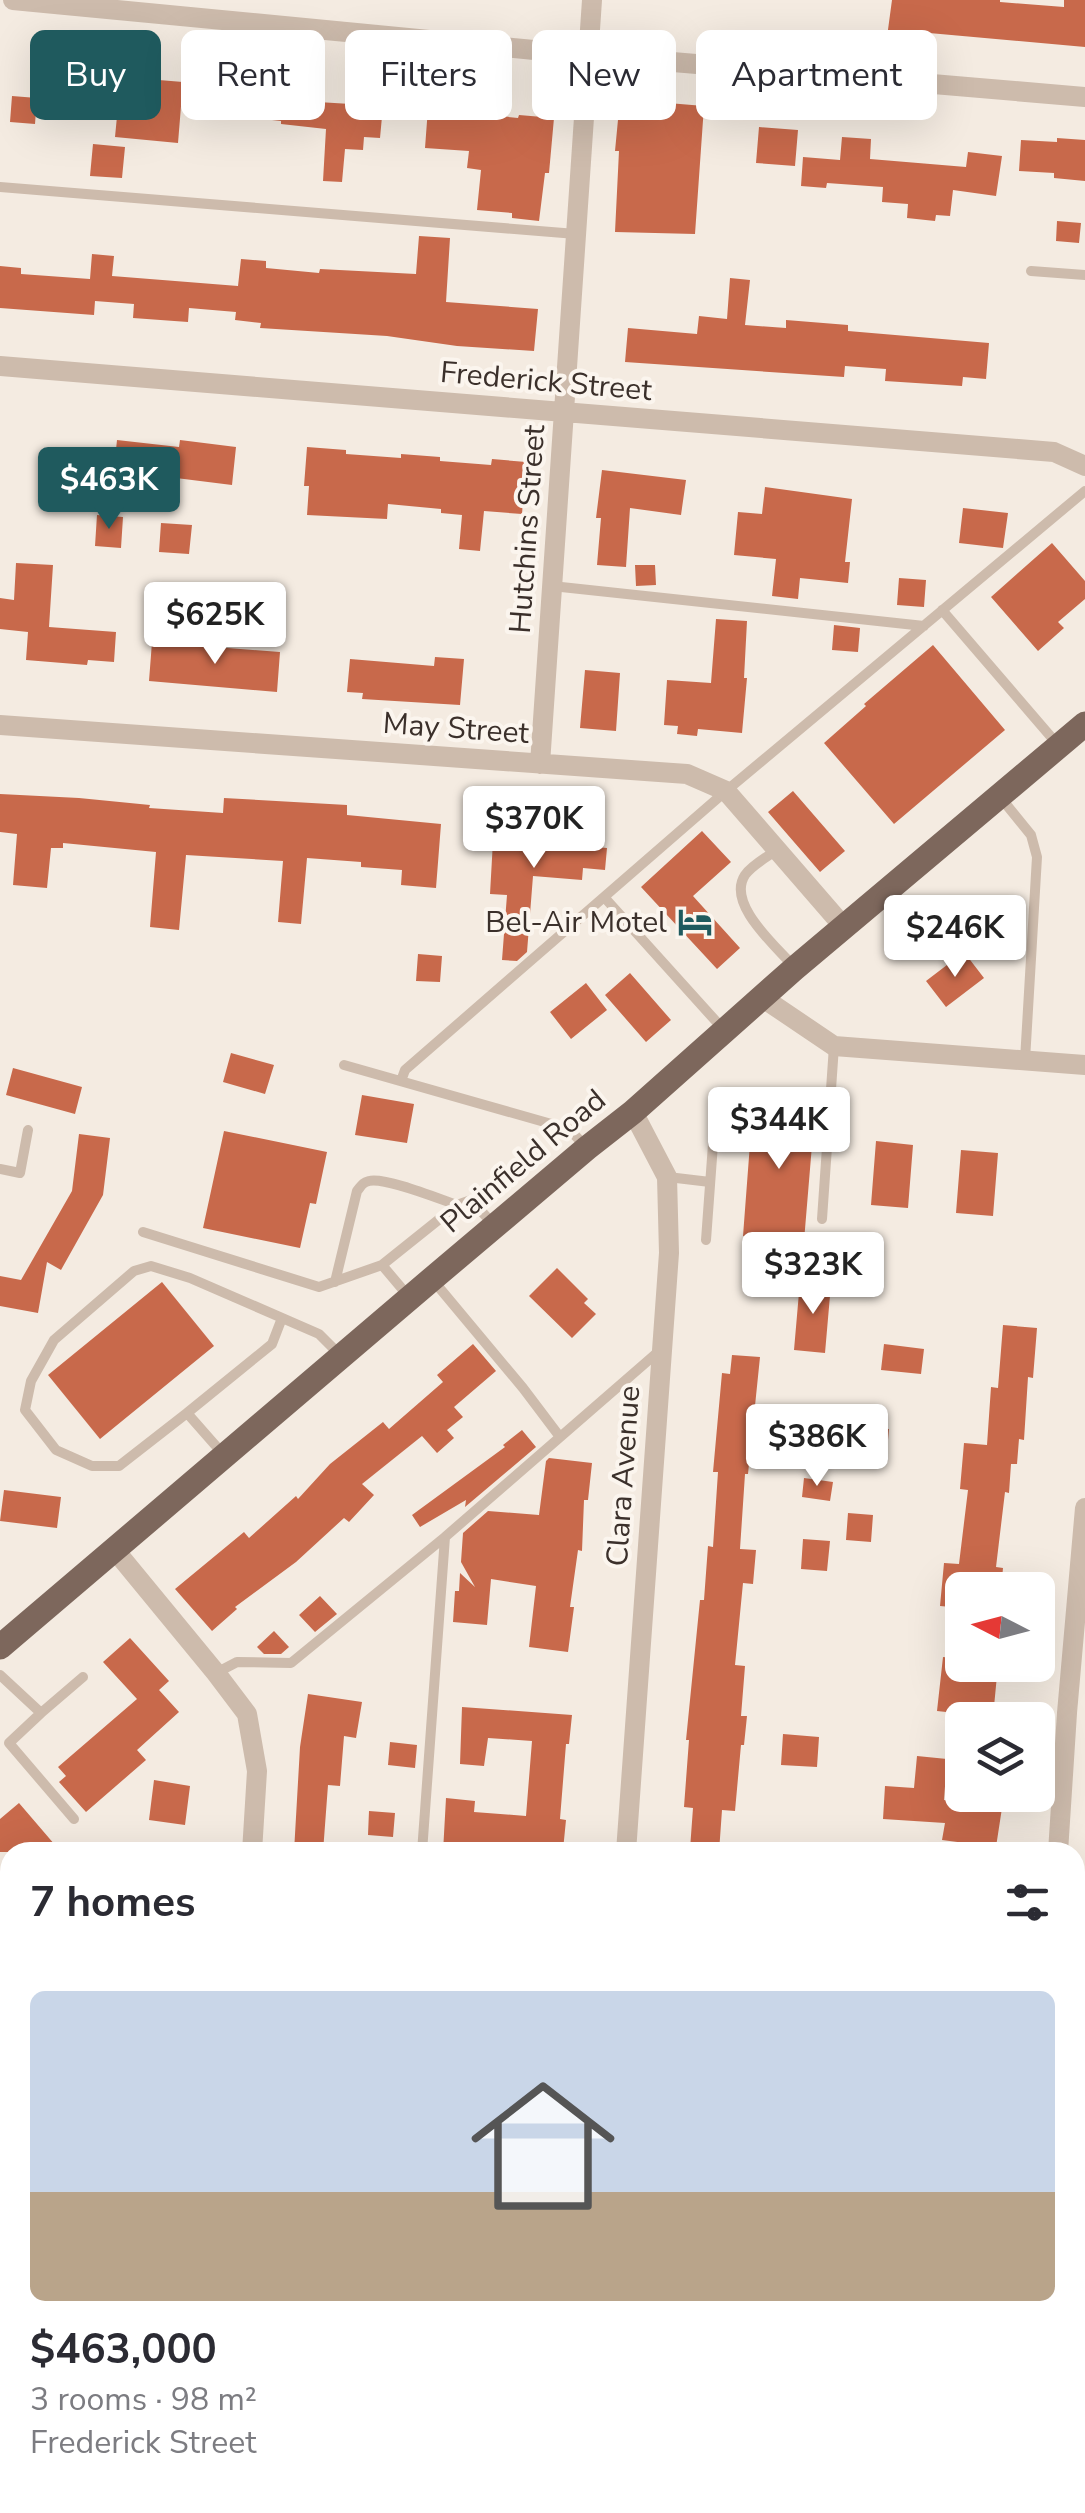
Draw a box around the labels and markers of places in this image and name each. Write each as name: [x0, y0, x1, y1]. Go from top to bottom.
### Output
pin: $463K: [39, 447, 179, 532]
pin: $625K: [145, 582, 285, 667]
pin: $370K: [464, 786, 604, 871]
pin: $246K: [885, 895, 1025, 980]
place label: Bel-Air Motel: [485, 902, 667, 943]
hotel icon: Bel-Air Motel: [676, 903, 714, 941]
pin: $344K: [709, 1087, 849, 1172]
pin: $323K: [743, 1232, 883, 1317]
pin: $386K: [747, 1404, 887, 1489]

